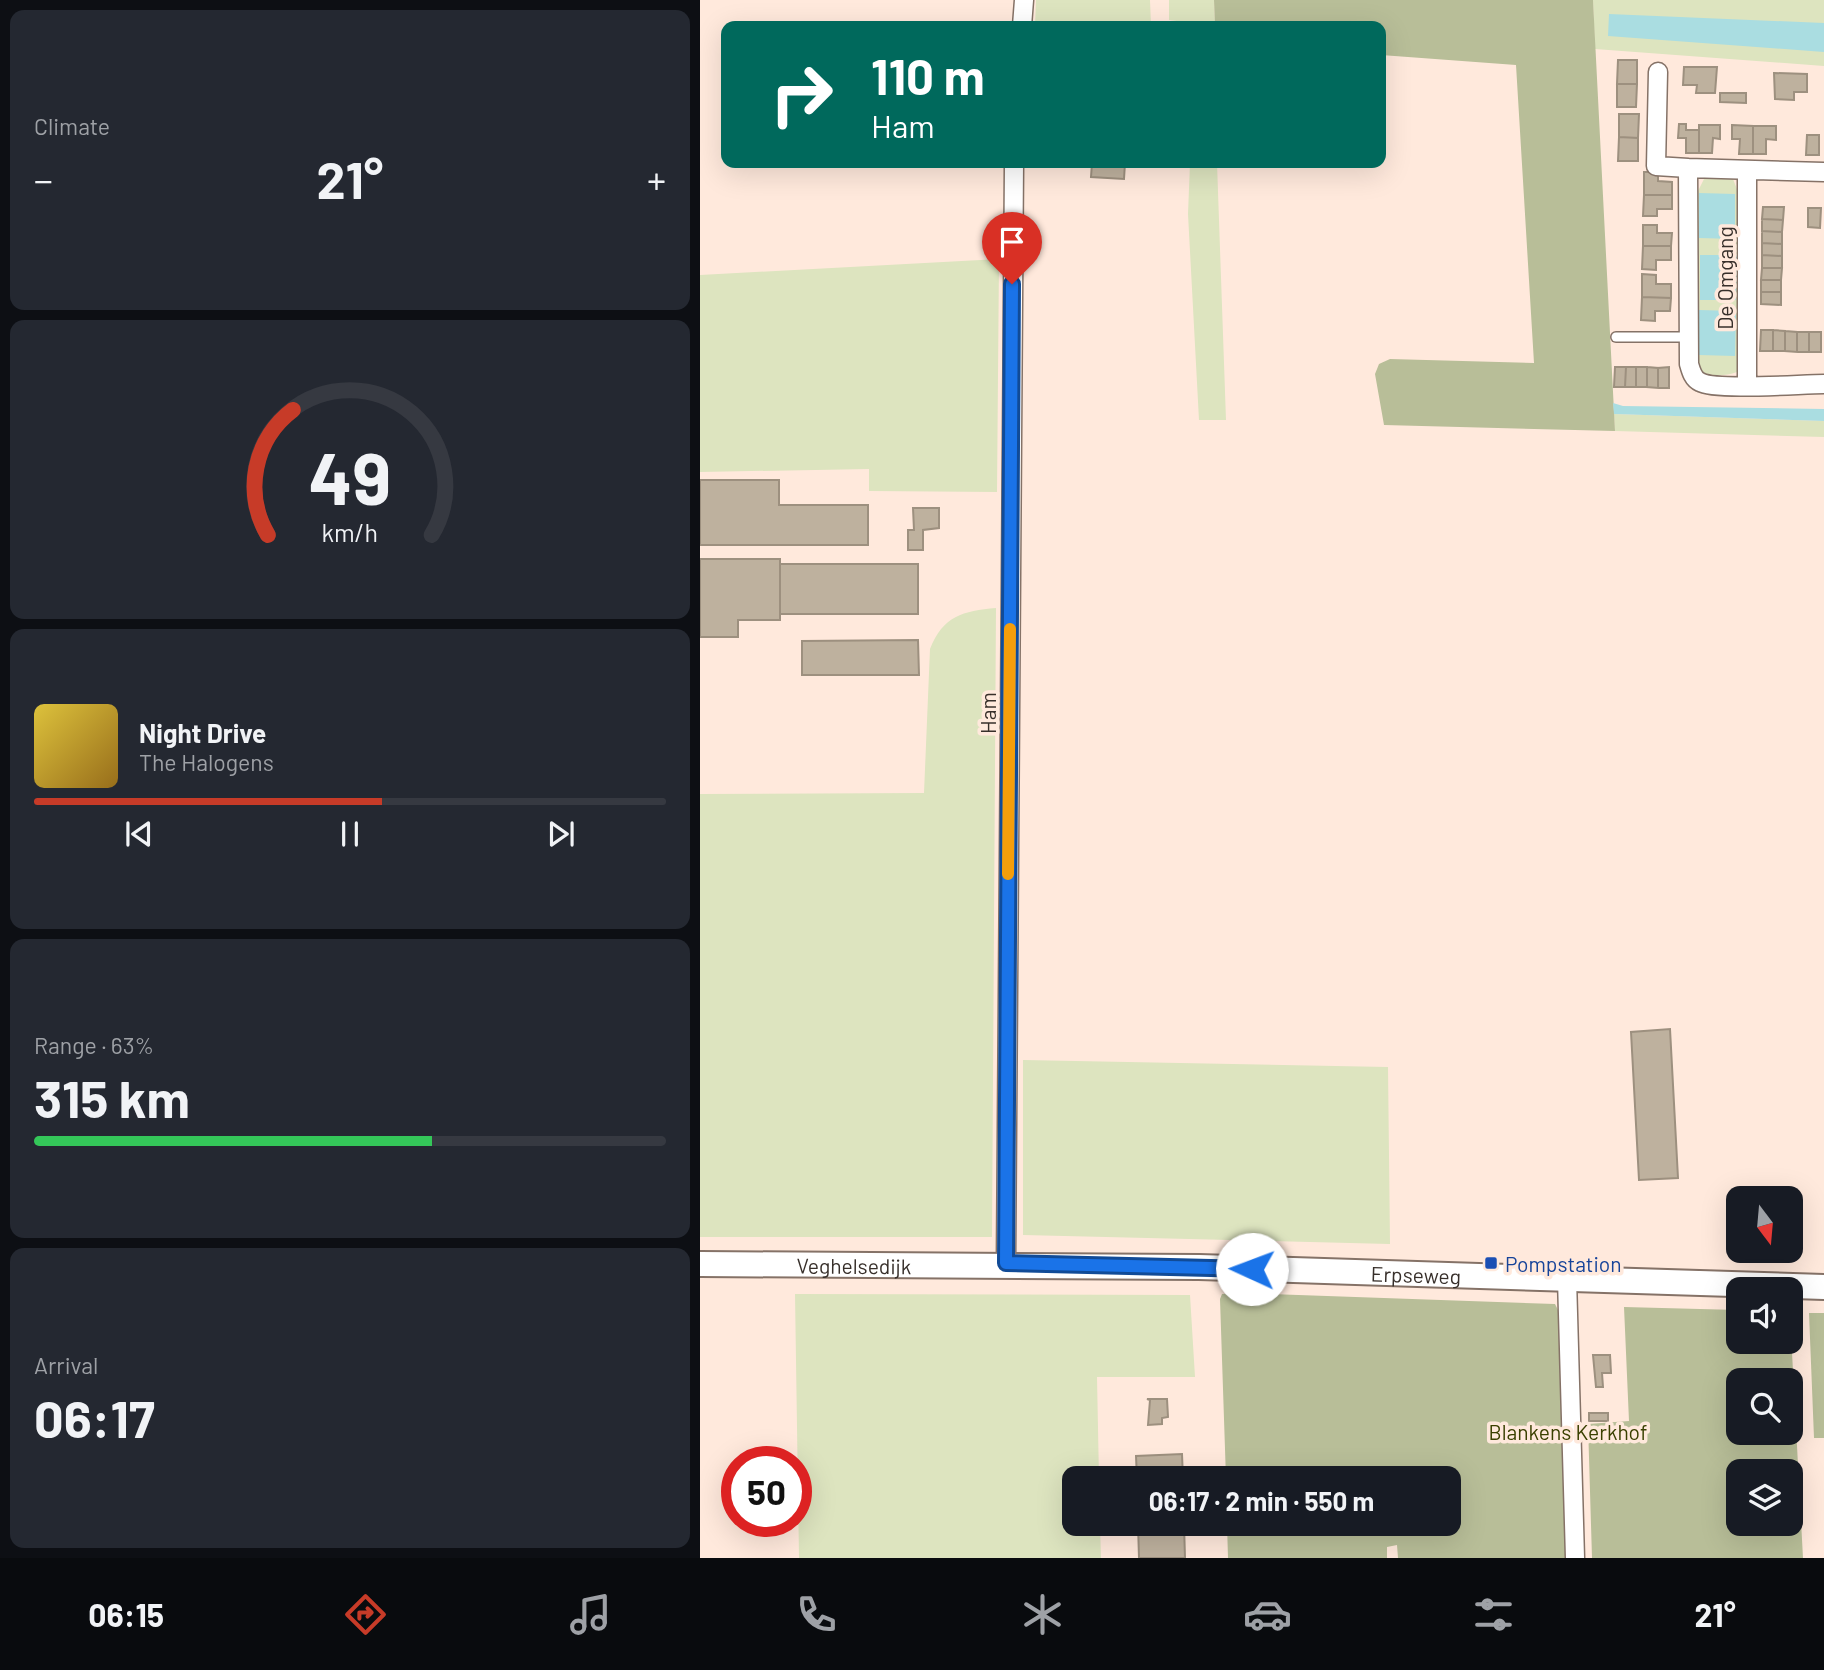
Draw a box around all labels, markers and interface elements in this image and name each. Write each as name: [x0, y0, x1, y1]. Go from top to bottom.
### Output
text: 110 m: [871, 46, 985, 105]
icon: right: [756, 49, 847, 140]
text: Ham: [871, 106, 935, 144]
text: Climate: [34, 112, 110, 140]
text: 21°: [317, 147, 383, 209]
text: −: [34, 156, 53, 202]
text: +: [647, 156, 666, 202]
pin: [982, 212, 1042, 284]
icon: arrive: [993, 223, 1031, 261]
street label: De Omgang: [1712, 226, 1737, 330]
text: 49: [309, 433, 391, 521]
text: km/h: [322, 517, 378, 547]
street label: Ham: [975, 692, 1000, 734]
text: Night Drive: [139, 717, 266, 748]
text: The Halogens: [139, 748, 274, 776]
icon: previous: [120, 815, 158, 853]
icon: pause: [331, 815, 369, 853]
icon: next: [542, 815, 580, 853]
text: Range · 63%: [34, 1031, 154, 1059]
text: 315 km: [34, 1066, 190, 1128]
north arrow: [1726, 1186, 1802, 1264]
map controls: [1726, 1186, 1803, 1536]
position arrow: [1215, 1232, 1289, 1306]
place label: Pompstation: [1505, 1251, 1622, 1276]
street label: Veghelsedijk: [797, 1252, 911, 1278]
marker: Pompstation: [1483, 1255, 1499, 1271]
street label: Erpseweg: [1370, 1260, 1461, 1288]
button: sound: [1726, 1277, 1803, 1354]
text: Arrival: [34, 1351, 98, 1379]
button: search: [1726, 1368, 1803, 1445]
text: 06:17: [34, 1386, 155, 1448]
park label: Blankens Kerkhof: [1489, 1419, 1647, 1444]
speed limit sign: 50: [721, 1446, 812, 1537]
button: layers: [1726, 1459, 1803, 1536]
text: 06:17 · 2 min · 550 m: [1149, 1485, 1374, 1516]
icon: directions: [341, 1590, 390, 1639]
icon: music: [566, 1590, 615, 1639]
icon: phone: [792, 1590, 841, 1639]
icon: climate: [1018, 1590, 1067, 1639]
icon: car: [1243, 1590, 1292, 1639]
icon: filters: [1469, 1590, 1518, 1639]
text: 06:15: [88, 1595, 164, 1633]
text: 21°: [1695, 1595, 1736, 1633]

